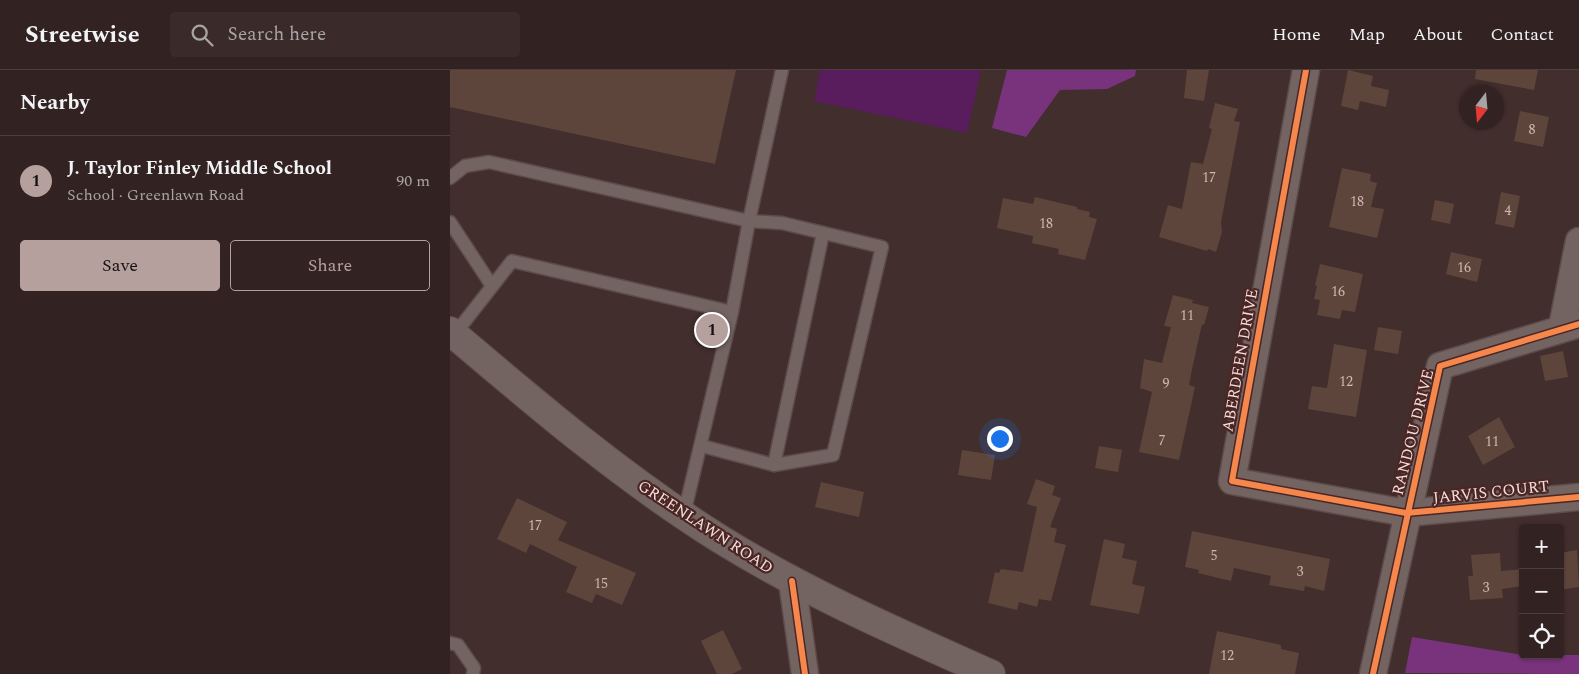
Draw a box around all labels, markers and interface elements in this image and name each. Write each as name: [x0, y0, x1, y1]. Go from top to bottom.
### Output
search box: [170, 12, 520, 57]
text: Streetwise: [25, 17, 140, 53]
text: Search here: [228, 20, 326, 49]
icon: search: [188, 21, 216, 49]
text: Home: [1272, 21, 1321, 48]
text: Map: [1349, 21, 1385, 48]
text: About: [1413, 21, 1463, 48]
text: Contact: [1491, 21, 1554, 48]
north arrow: [1459, 85, 1504, 130]
text: Nearby: [20, 87, 90, 119]
house number: 8: [1529, 119, 1536, 140]
text: J. Taylor Finley Middle School: [67, 154, 332, 183]
house number: 17: [1202, 167, 1216, 188]
text: 1: [32, 169, 40, 193]
text: 90 m: [396, 169, 430, 193]
text: School · Greenlawn Road: [67, 183, 244, 207]
house number: 18: [1350, 191, 1364, 212]
house number: 4: [1505, 200, 1512, 221]
house number: 18: [1039, 213, 1053, 234]
button: Save: [20, 240, 220, 291]
button: Share: [230, 240, 430, 291]
house number: 16: [1457, 257, 1471, 278]
house number: 16: [1331, 281, 1345, 302]
street label: ABERDEEN DRIVE: [1216, 287, 1264, 434]
house number: 11: [1180, 305, 1194, 326]
pin: 1: [696, 311, 728, 349]
street label: RANDOU DRIVE: [1386, 367, 1440, 498]
house number: 12: [1339, 371, 1353, 392]
house number: 9: [1163, 373, 1170, 394]
your location: [987, 426, 1013, 452]
house number: 7: [1159, 430, 1166, 451]
house number: 11: [1485, 431, 1499, 452]
street label: GREENLAWN ROAD: [633, 474, 778, 580]
street label: JARVIS COURT: [1432, 474, 1551, 510]
house number: 17: [528, 515, 542, 536]
map controls: [1519, 524, 1564, 659]
button: +: [1519, 524, 1564, 569]
house number: 5: [1211, 545, 1218, 566]
house number: 3: [1297, 561, 1304, 582]
button: −: [1519, 569, 1564, 614]
house number: 15: [594, 573, 608, 594]
house number: 3: [1483, 577, 1490, 598]
button: locate: [1519, 614, 1564, 659]
house number: 12: [1220, 645, 1234, 666]

